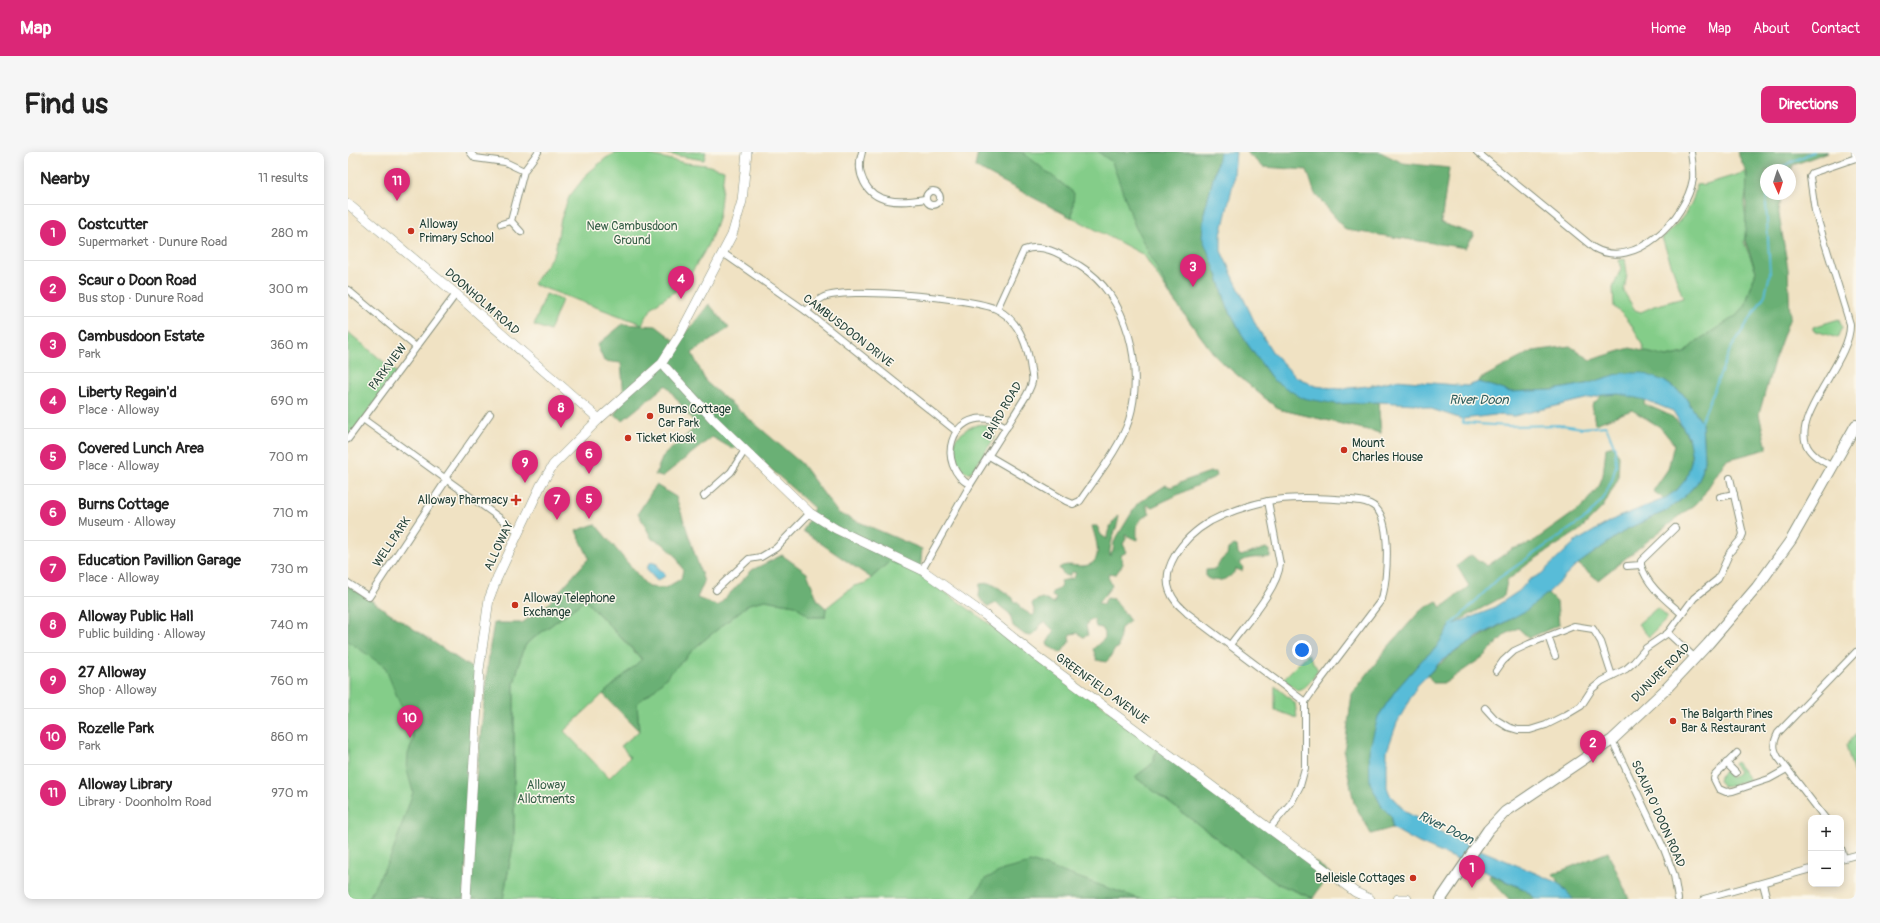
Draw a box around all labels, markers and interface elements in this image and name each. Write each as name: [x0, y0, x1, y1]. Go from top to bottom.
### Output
text: Map: [20, 16, 51, 40]
text: Home: [1651, 20, 1686, 37]
text: Map: [1708, 20, 1731, 37]
text: About: [1753, 20, 1789, 37]
text: Contact: [1811, 20, 1860, 37]
button: Directions: [1761, 86, 1856, 123]
text: Find us: [24, 87, 108, 122]
north arrow: [1760, 164, 1796, 200]
text: Nearby: [40, 168, 89, 189]
pin: 11: [384, 168, 410, 201]
text: 11 results: [258, 170, 308, 186]
text: Costcutter: [78, 215, 148, 234]
place label: Alloway Primary School: [419, 217, 494, 246]
park label: New Cambusdoon Ground: [587, 219, 678, 248]
text: 1: [50, 225, 56, 241]
text: 280 m: [271, 225, 308, 241]
marker: Alloway Primary School: [406, 226, 416, 236]
text: Supermarket · Dunure Road: [78, 234, 227, 250]
pin: 3: [1180, 254, 1206, 287]
street label: DOONHOLM ROAD: [442, 266, 523, 339]
pin: 4: [668, 266, 694, 299]
text: Scaur o Doon Road: [78, 271, 197, 290]
text: 2: [49, 281, 57, 297]
text: 300 m: [269, 281, 308, 297]
text: Bus stop · Dunure Road: [78, 290, 204, 306]
street label: CAMBUSDOON DRIVE: [800, 291, 896, 371]
text: Cambusdoon Estate: [78, 327, 204, 346]
text: 3: [49, 337, 57, 353]
text: 360 m: [270, 337, 308, 353]
street label: PARKVIEW: [366, 341, 410, 393]
text: Park: [78, 346, 101, 362]
street label: BAIRD ROAD: [980, 379, 1026, 443]
text: Liberty Regain'd: [78, 383, 177, 402]
water label: River Doon: [1449, 392, 1509, 408]
text: 4: [49, 393, 57, 409]
text: 690 m: [270, 393, 308, 409]
pin: 8: [548, 395, 574, 428]
text: Place · Alloway: [78, 402, 159, 418]
place label: Burns Cottage Car Park: [658, 402, 731, 431]
marker: Burns Cottage Car Park: [645, 411, 655, 421]
place label: Ticket Kiosk: [636, 431, 695, 446]
marker: Ticket Kiosk: [623, 433, 633, 443]
place label: Mount Charles House: [1352, 436, 1423, 465]
text: Covered Lunch Area: [78, 439, 204, 458]
pin: 6: [576, 441, 602, 474]
marker: Mount Charles House: [1339, 445, 1349, 455]
text: 5: [49, 449, 57, 465]
text: 700 m: [269, 449, 308, 465]
pin: 9: [512, 450, 538, 483]
text: Place · Alloway: [78, 458, 159, 474]
pin: 5: [576, 486, 602, 519]
pin: 7: [544, 487, 570, 520]
place label: Alloway Pharmacy: [417, 493, 508, 508]
text: Burns Cottage: [78, 495, 169, 514]
marker: Alloway Pharmacy: [511, 495, 521, 505]
text: 6: [49, 505, 57, 521]
text: 710 m: [273, 505, 308, 521]
text: Museum · Alloway: [78, 514, 176, 530]
street label: WELLPARK: [370, 514, 414, 570]
street label: ALLOWAY: [481, 519, 517, 573]
text: Education Pavillion Garage: [78, 551, 241, 570]
text: 7: [50, 561, 56, 577]
text: 730 m: [271, 561, 308, 577]
text: Place · Alloway: [78, 570, 159, 586]
place label: Alloway Telephone Exchange: [523, 591, 615, 620]
marker: Alloway Telephone Exchange: [510, 600, 520, 610]
text: Alloway Public Hall: [78, 607, 193, 626]
text: 8: [50, 617, 56, 633]
text: 740 m: [270, 617, 308, 633]
text: Public building · Alloway: [78, 626, 205, 642]
your location: [1292, 640, 1312, 660]
street label: DUNURE ROAD: [1628, 640, 1694, 706]
street label: GREENFIELD AVENUE: [1052, 650, 1152, 728]
text: 27 Alloway: [78, 663, 146, 682]
text: 9: [50, 673, 56, 689]
text: 760 m: [270, 673, 308, 689]
text: Shop · Alloway: [78, 682, 157, 698]
pin: 10: [397, 705, 423, 738]
place label: The Balgarth Pines Bar & Restaurant: [1681, 707, 1773, 736]
marker: The Balgarth Pines Bar & Restaurant: [1668, 716, 1678, 726]
text: Rozelle Park: [78, 719, 154, 738]
text: 10: [46, 729, 60, 745]
text: 860 m: [271, 729, 308, 745]
pin: 2: [1580, 730, 1606, 763]
text: Park: [78, 738, 101, 754]
street label: SCAUR O' DOON ROAD: [1628, 758, 1689, 870]
text: Alloway Library: [78, 775, 172, 794]
park label: Alloway Allotments: [517, 778, 576, 807]
text: 11: [48, 785, 58, 801]
text: 970 m: [271, 785, 308, 801]
text: Library · Doonholm Road: [78, 794, 212, 810]
water label: River Doon: [1416, 808, 1477, 848]
map controls: [1808, 815, 1844, 887]
button: +: [1808, 815, 1844, 851]
button: −: [1808, 851, 1844, 887]
pin: 1: [1459, 855, 1485, 888]
place label: Belleisle Cottages: [1315, 871, 1406, 886]
marker: Belleisle Cottages: [1408, 873, 1418, 883]

